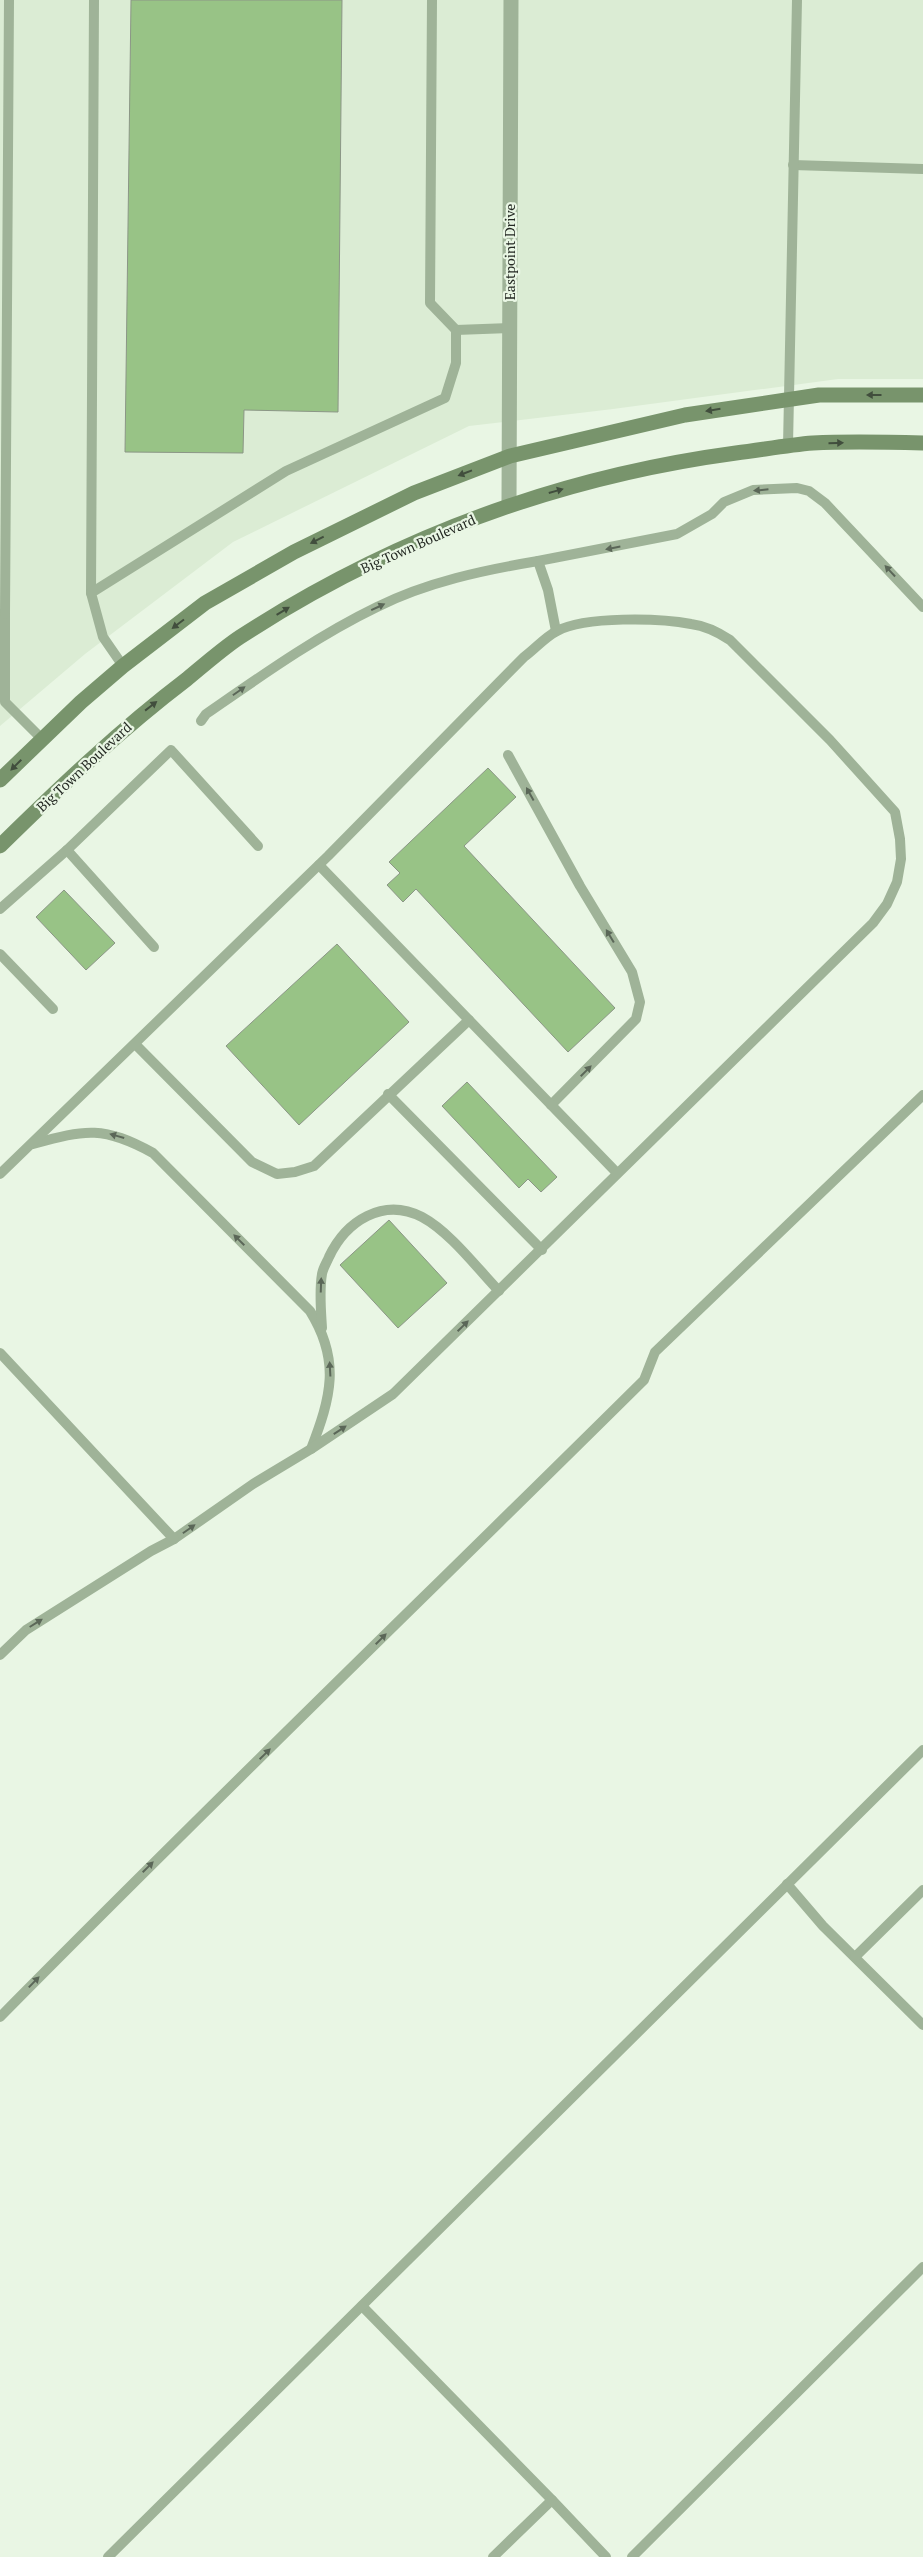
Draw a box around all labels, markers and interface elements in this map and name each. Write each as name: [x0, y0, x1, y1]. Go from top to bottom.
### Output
street label: Eastpoint Drive: [500, 204, 519, 300]
one-way arrow: [866, 391, 882, 399]
one-way arrow: [705, 407, 721, 415]
one-way arrow: [829, 439, 845, 447]
one-way arrow: [458, 470, 472, 478]
one-way arrow: [753, 486, 769, 494]
one-way arrow: [549, 487, 564, 495]
street label: Big Town Boulevard: [357, 510, 478, 577]
one-way arrow: [310, 536, 324, 544]
one-way arrow: [605, 544, 620, 552]
one-way arrow: [884, 566, 896, 578]
one-way arrow: [370, 603, 385, 611]
one-way arrow: [277, 607, 290, 616]
one-way arrow: [171, 619, 185, 629]
one-way arrow: [232, 686, 246, 696]
one-way arrow: [144, 701, 157, 712]
street label: Big Town Boulevard: [32, 717, 135, 816]
one-way arrow: [10, 758, 22, 770]
one-way arrow: [526, 787, 534, 802]
one-way arrow: [606, 929, 615, 942]
one-way arrow: [580, 1065, 592, 1077]
one-way arrow: [109, 1131, 124, 1139]
one-way arrow: [233, 1234, 245, 1246]
one-way arrow: [318, 1277, 326, 1293]
one-way arrow: [457, 1320, 469, 1332]
one-way arrow: [325, 1360, 333, 1376]
one-way arrow: [333, 1425, 346, 1435]
one-way arrow: [182, 1524, 196, 1534]
one-way arrow: [30, 1619, 43, 1628]
one-way arrow: [374, 1634, 386, 1646]
one-way arrow: [259, 1748, 271, 1760]
one-way arrow: [142, 1861, 154, 1873]
one-way arrow: [28, 1977, 40, 1989]

